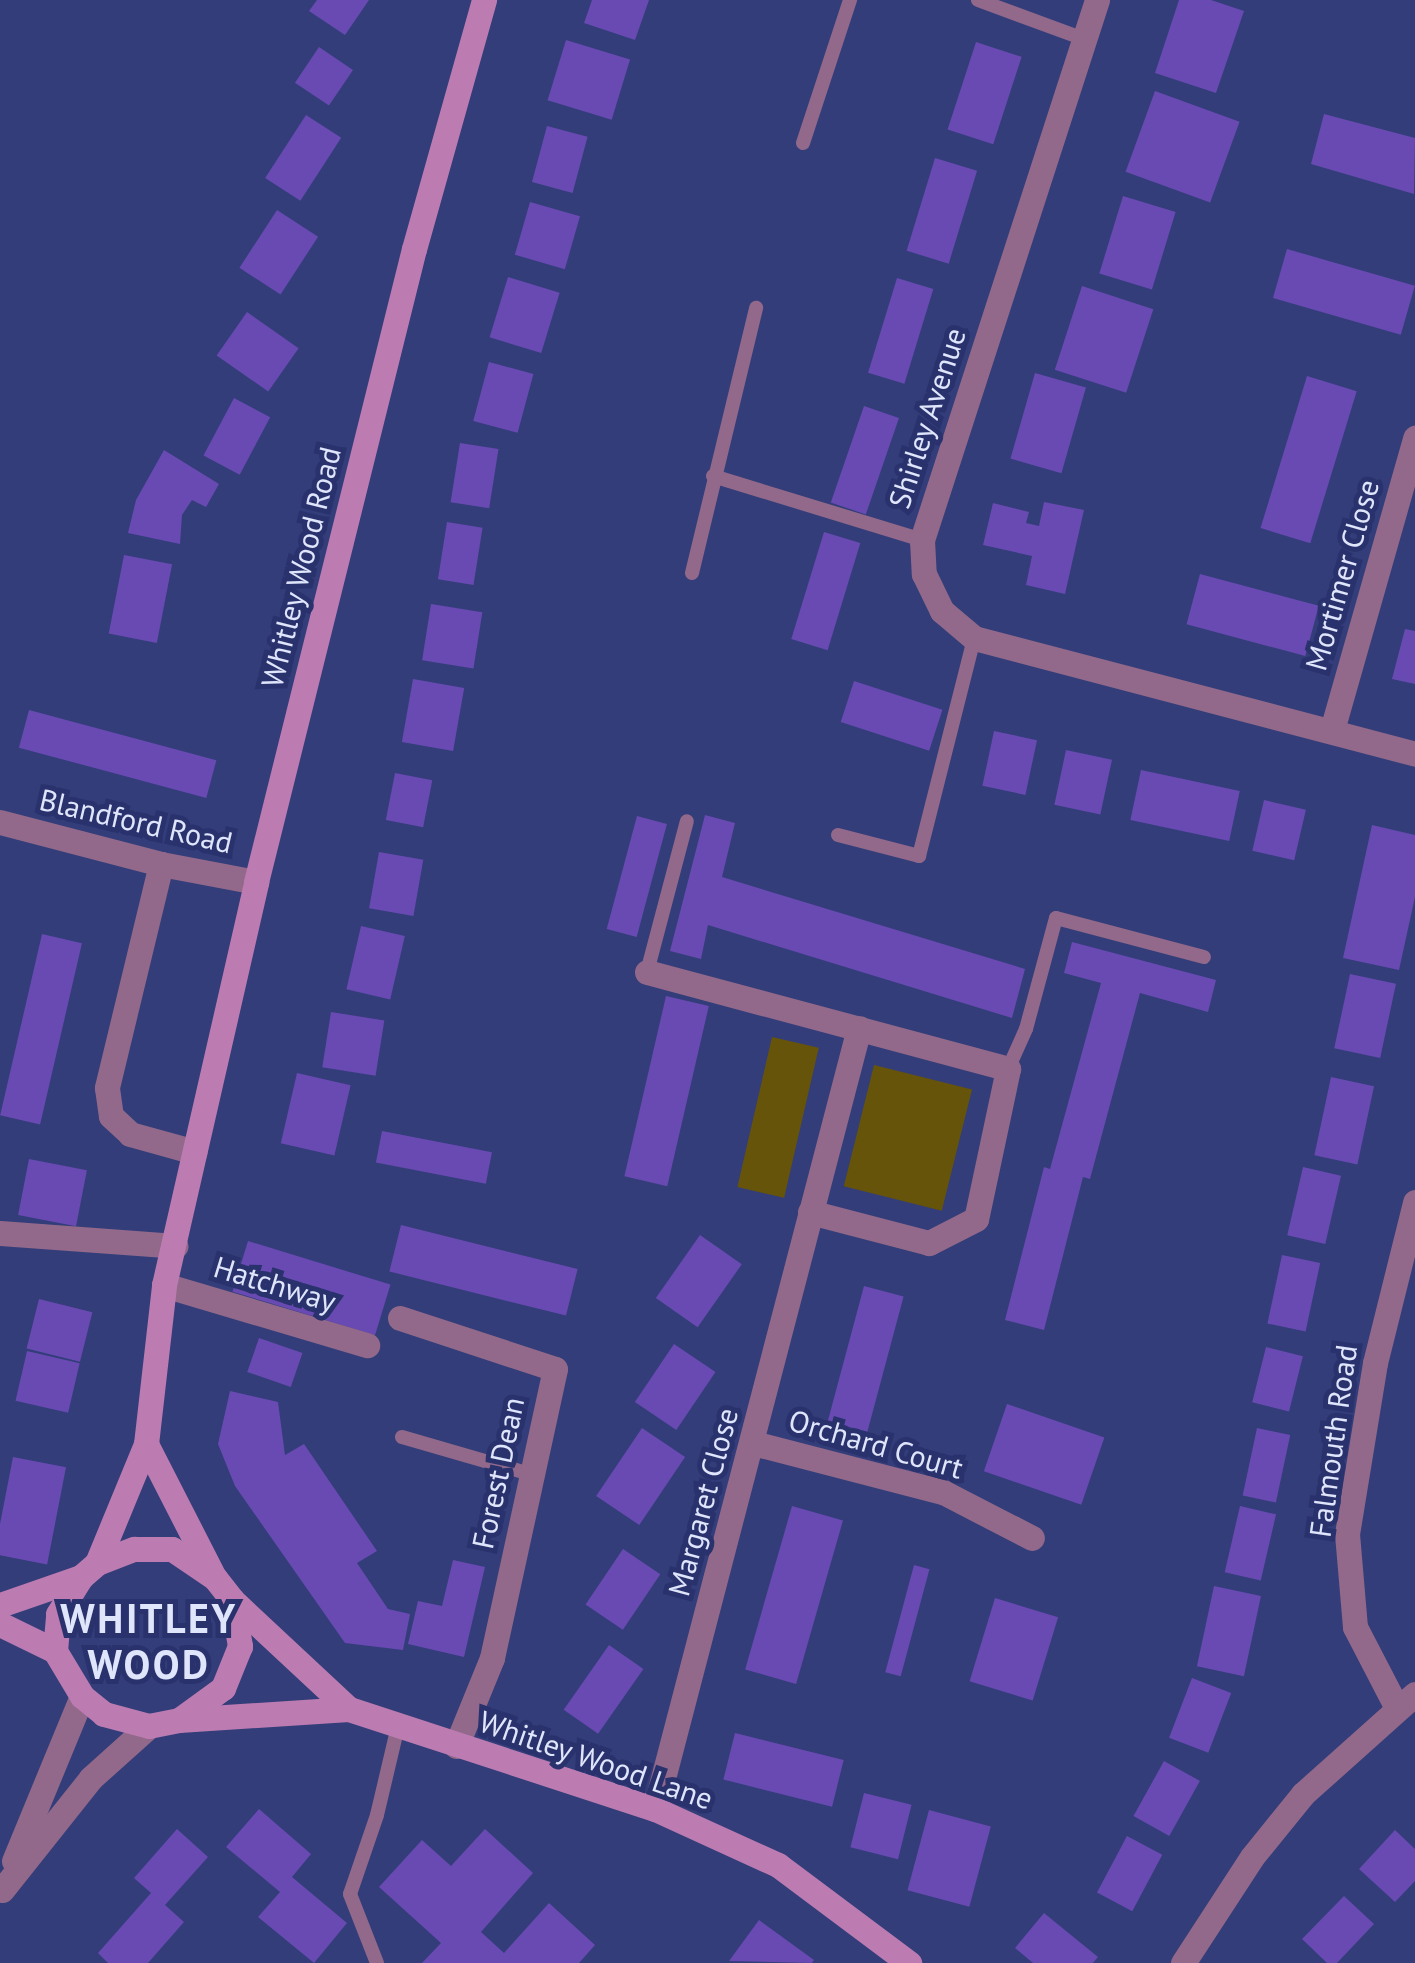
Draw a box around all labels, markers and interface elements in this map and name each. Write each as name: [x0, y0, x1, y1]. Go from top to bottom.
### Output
street label: Shirley Avenue: [881, 322, 973, 514]
street label: Whitley Wood Road: [254, 442, 348, 692]
street label: Mortimer Close: [1298, 475, 1386, 675]
street label: Blandford Road: [36, 781, 236, 861]
street label: Hatchway: [210, 1248, 340, 1320]
street label: Falmouth Road: [1302, 1343, 1364, 1539]
street label: Forest Dean: [464, 1394, 532, 1552]
street label: Orchard Court: [785, 1402, 967, 1486]
street label: Margaret Close: [661, 1404, 745, 1600]
district label: WHITLEY WOOD: [60, 1594, 238, 1688]
street label: Whitley Wood Lane: [474, 1703, 718, 1817]

